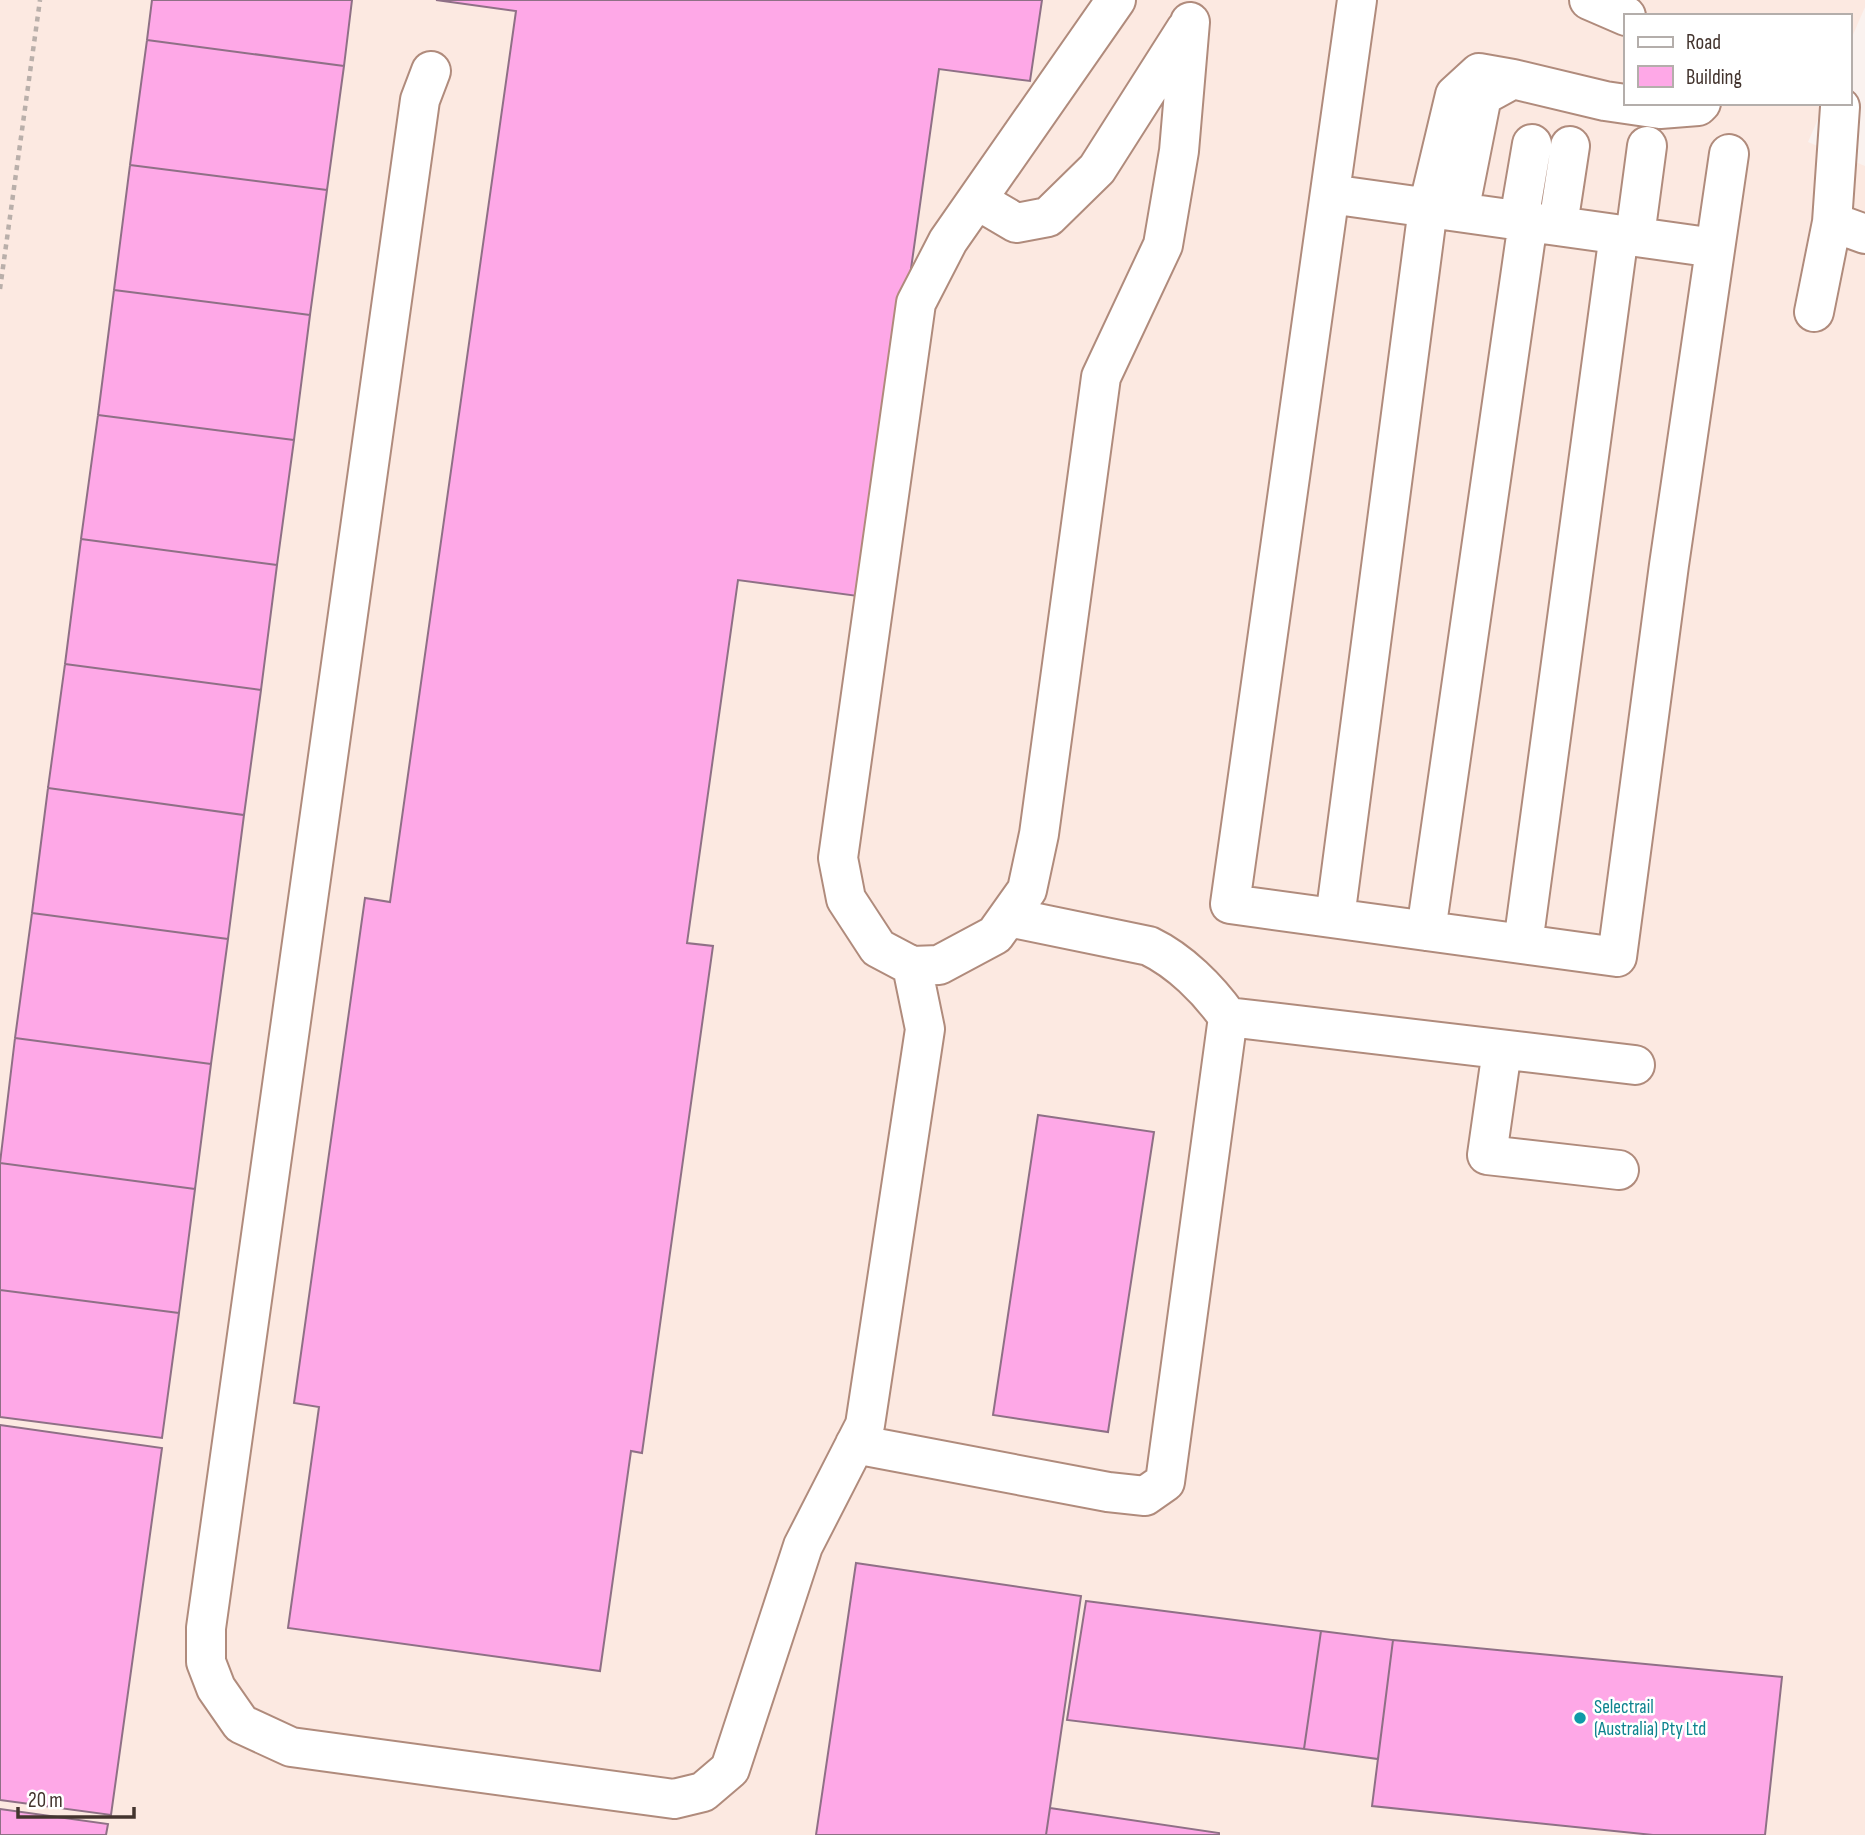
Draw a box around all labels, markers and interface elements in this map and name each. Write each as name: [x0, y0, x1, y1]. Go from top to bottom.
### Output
legend: [1624, 14, 1851, 105]
text: Road: [1686, 30, 1721, 55]
text: Building: [1686, 65, 1742, 90]
place label: Selectrail (Australia) Pty Ltd: [1594, 1696, 1706, 1741]
marker: Selectrail (Australia) Pty Ltd: [1572, 1710, 1588, 1726]
scale bar: [18, 1776, 133, 1820]
text: 20 m: [28, 1788, 63, 1813]

